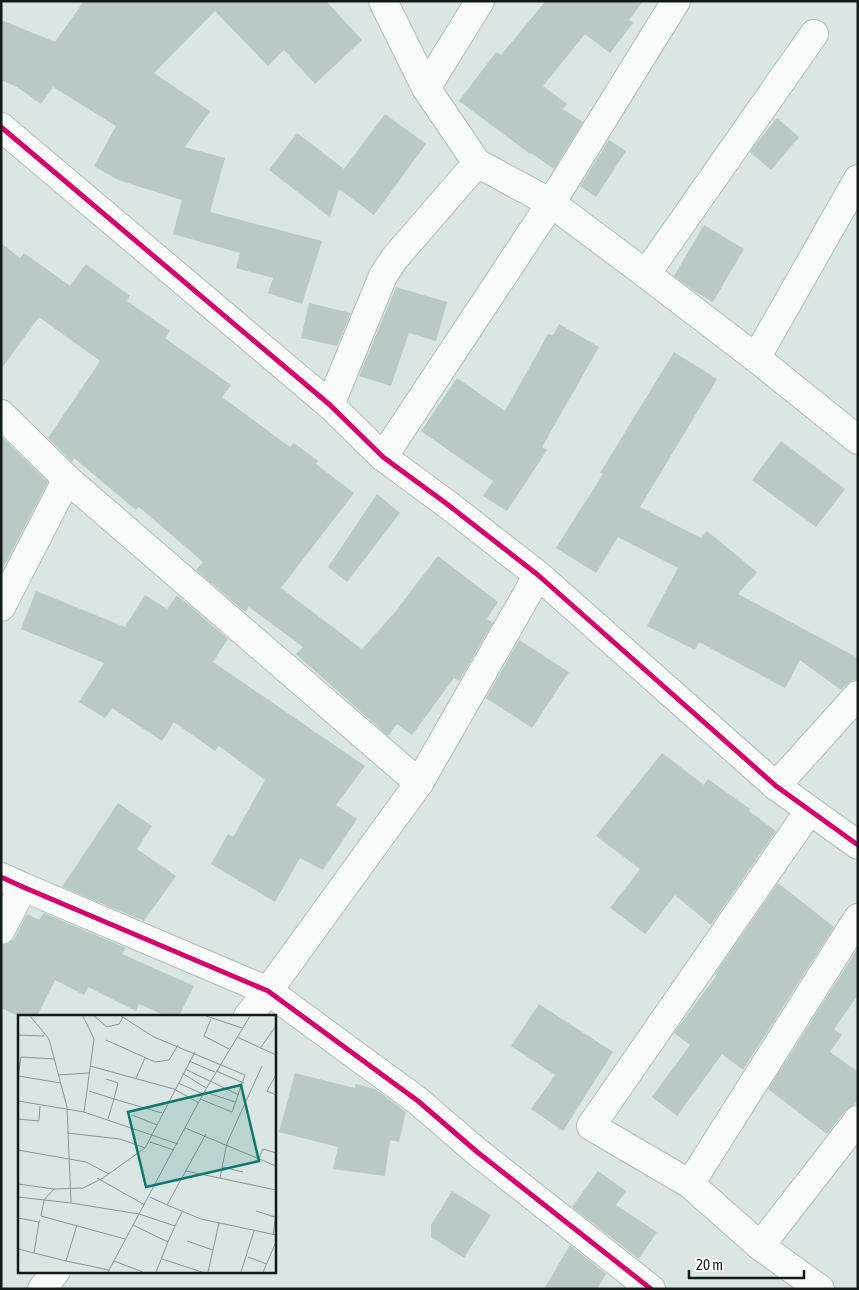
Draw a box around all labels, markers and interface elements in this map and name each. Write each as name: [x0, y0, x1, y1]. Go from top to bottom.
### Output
inset map: [18, 1015, 275, 1272]
scale bar: [689, 1248, 804, 1280]
text: 20 m: [696, 1256, 723, 1273]

